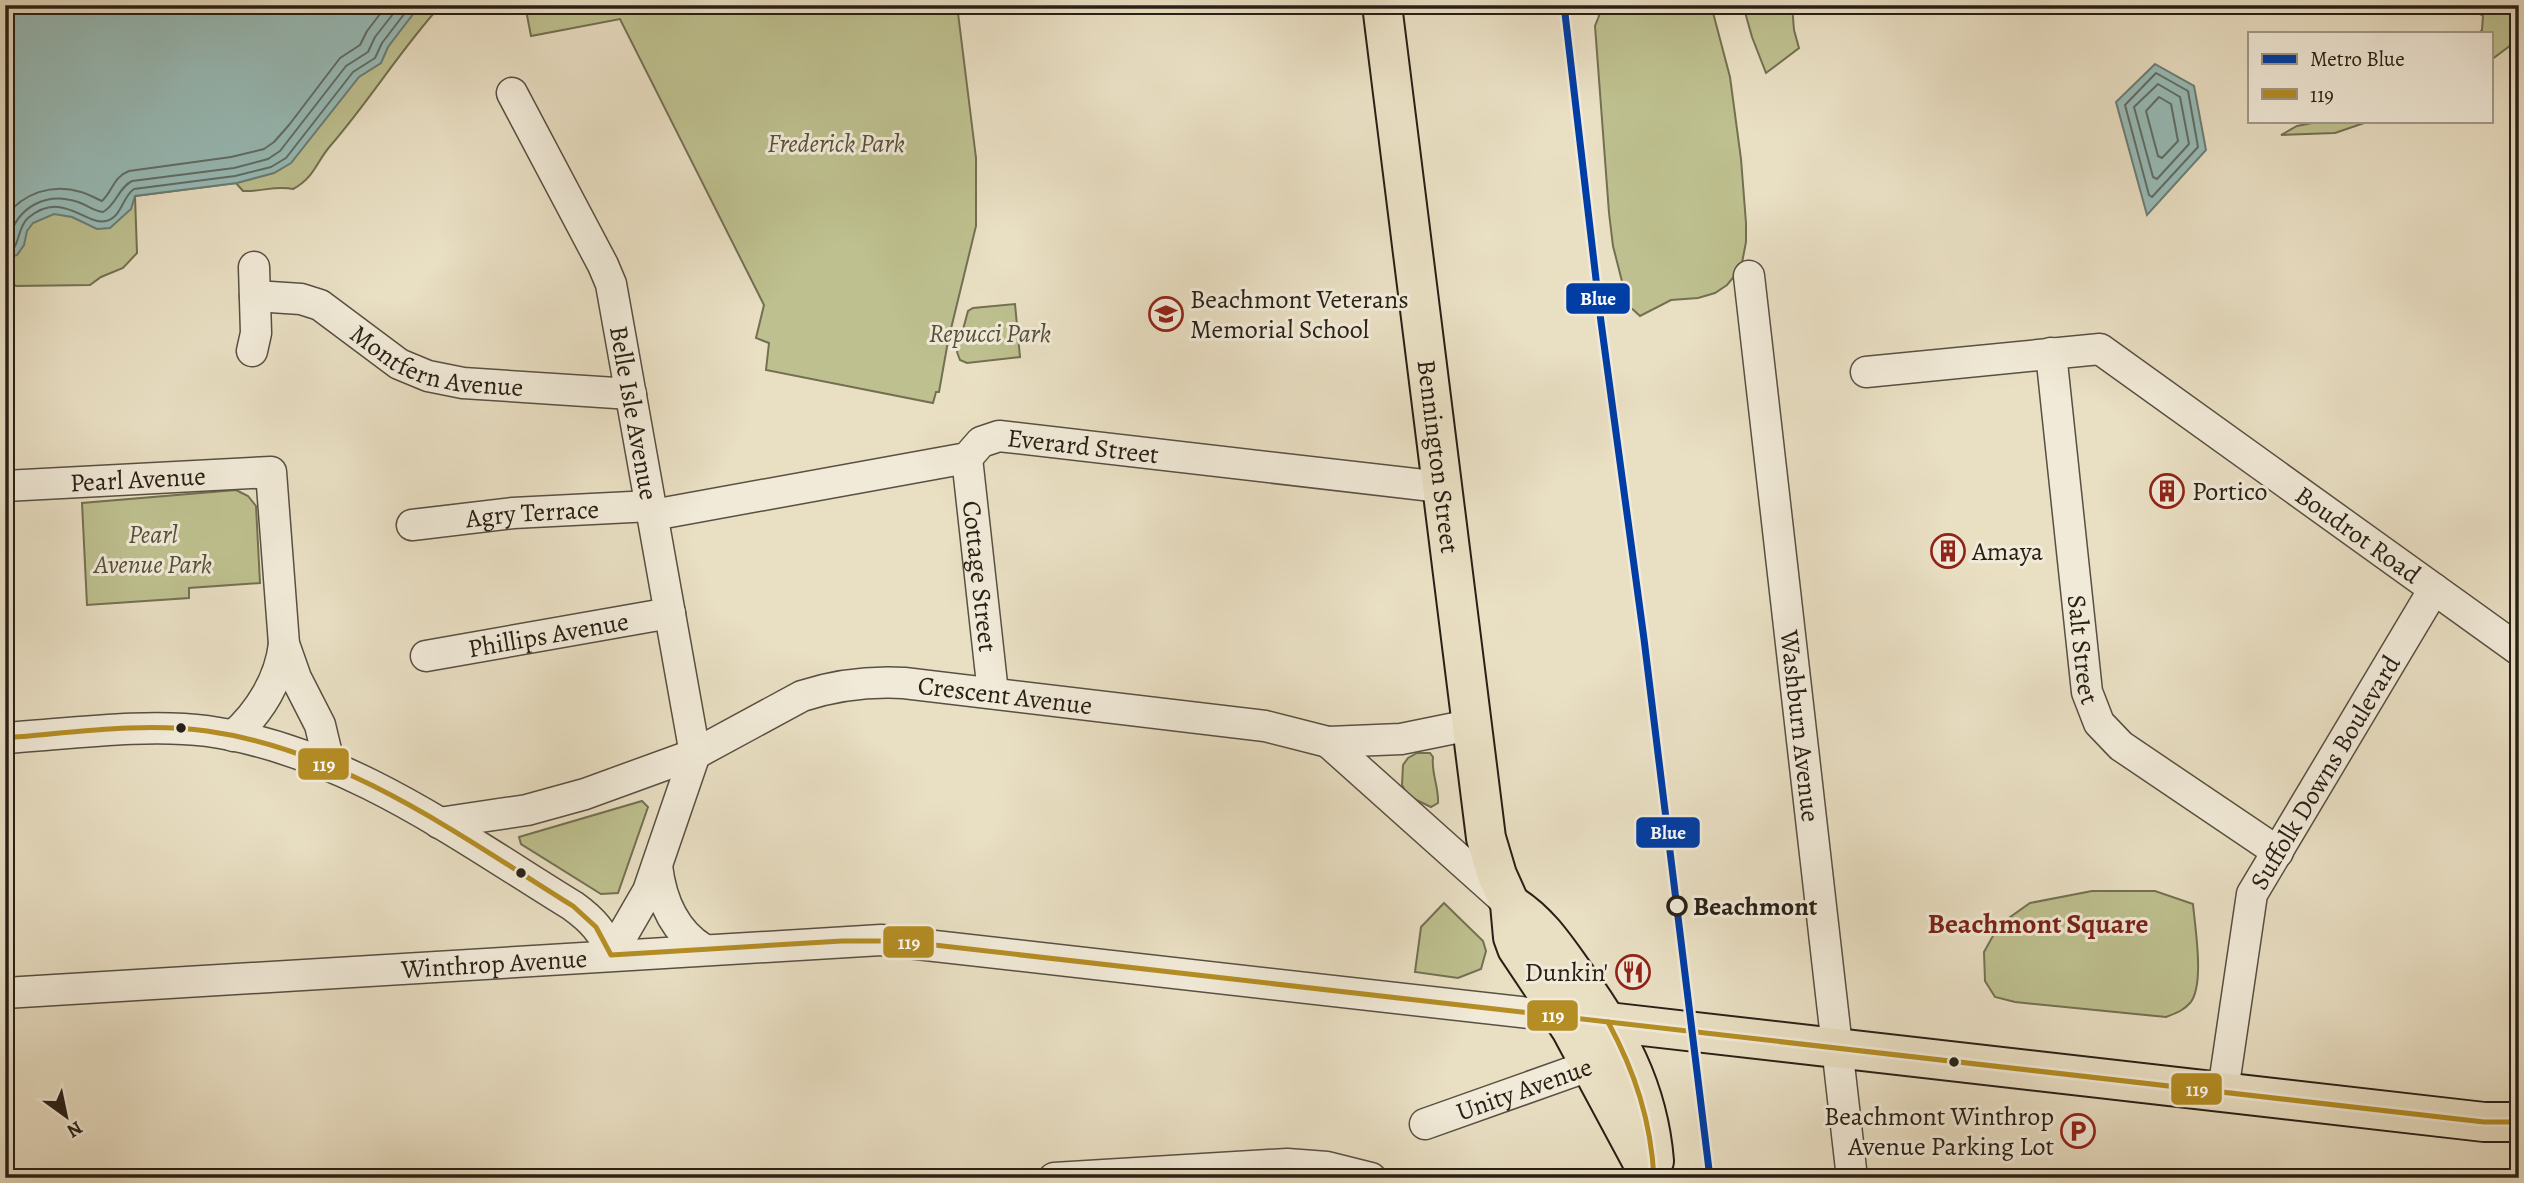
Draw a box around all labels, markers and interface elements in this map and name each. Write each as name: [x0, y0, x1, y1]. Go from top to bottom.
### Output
legend: [2248, 32, 2492, 122]
text: Metro Blue: [2310, 45, 2405, 73]
text: 119: [2310, 81, 2334, 109]
park label: Frederick Park: [767, 126, 905, 161]
place label: Beachmont Veterans Memorial School: [1190, 282, 1409, 347]
line badge: Blue: [1565, 282, 1631, 315]
text: Blue: [1580, 286, 1616, 312]
school or university icon: Beachmont Veterans Memorial School: [1147, 295, 1185, 333]
park label: Repucci Park: [929, 316, 1051, 351]
street label: Montfern Avenue: [343, 317, 524, 405]
street label: Belle Isle Avenue: [601, 323, 666, 503]
street label: Bennington Street: [1408, 358, 1467, 556]
street label: Everard Street: [1005, 420, 1161, 472]
street label: Pearl Avenue: [69, 458, 207, 501]
building icon: Portico: [2148, 472, 2186, 510]
place label: Portico: [2192, 474, 2268, 509]
street label: Boudrot Road: [2288, 478, 2428, 592]
street label: Agry Terrace: [463, 492, 600, 537]
street label: Cottage Street: [954, 499, 1005, 654]
park label: Pearl Avenue Park: [92, 517, 212, 582]
building icon: Amaya: [1929, 532, 1967, 570]
place label: Amaya: [1971, 534, 2043, 569]
street label: Salt Street: [2059, 593, 2107, 710]
street label: Phillips Avenue: [465, 604, 631, 666]
street label: Washburn Avenue: [1771, 627, 1828, 824]
street label: Suffolk Downs Boulevard: [2242, 649, 2409, 896]
street label: Crescent Avenue: [916, 668, 1094, 723]
unlabelled marker: [174, 721, 188, 735]
line badge: 119: [297, 747, 350, 781]
text: 119: [313, 752, 335, 778]
line badge: Blue: [1635, 816, 1701, 849]
text: Blue: [1650, 820, 1686, 846]
unlabelled marker: [514, 866, 528, 880]
place label: Beachmont: [1693, 889, 1818, 924]
marker: Beachmont: [1667, 896, 1687, 916]
district label: Beachmont Square: [1928, 905, 2149, 943]
line badge: 119: [882, 925, 935, 959]
text: 119: [898, 930, 920, 956]
street label: Winthrop Avenue: [399, 941, 588, 987]
restaurant icon: Dunkin': [1614, 953, 1652, 991]
place label: Dunkin': [1524, 955, 1608, 990]
line badge: 119: [1526, 999, 1579, 1032]
text: 119: [1542, 1003, 1564, 1029]
street label: Unity Avenue: [1452, 1049, 1597, 1130]
unlabelled marker: [1947, 1055, 1961, 1069]
line badge: 119: [2170, 1072, 2223, 1106]
text: 119: [2186, 1077, 2208, 1103]
north arrow: [32, 1082, 102, 1152]
place label: Beachmont Winthrop Avenue Parking Lot: [1824, 1099, 2054, 1164]
parking icon: Beachmont Winthrop Avenue Parking Lot: [2059, 1112, 2097, 1150]
text: N: [62, 1115, 88, 1144]

